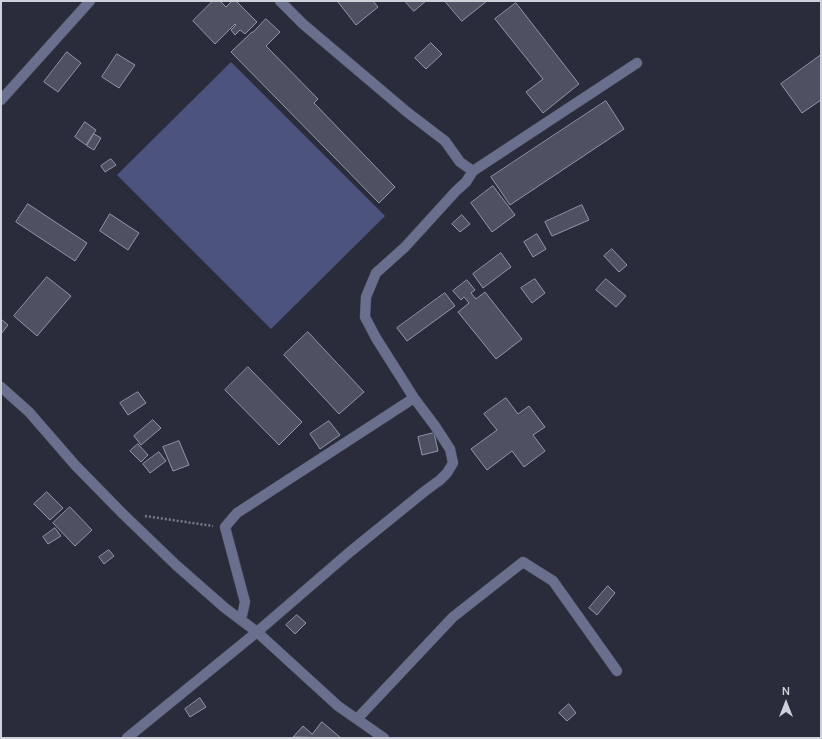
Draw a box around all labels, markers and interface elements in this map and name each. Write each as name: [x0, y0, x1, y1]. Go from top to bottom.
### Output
north arrow: [766, 683, 806, 723]
text: N: [782, 683, 790, 698]

